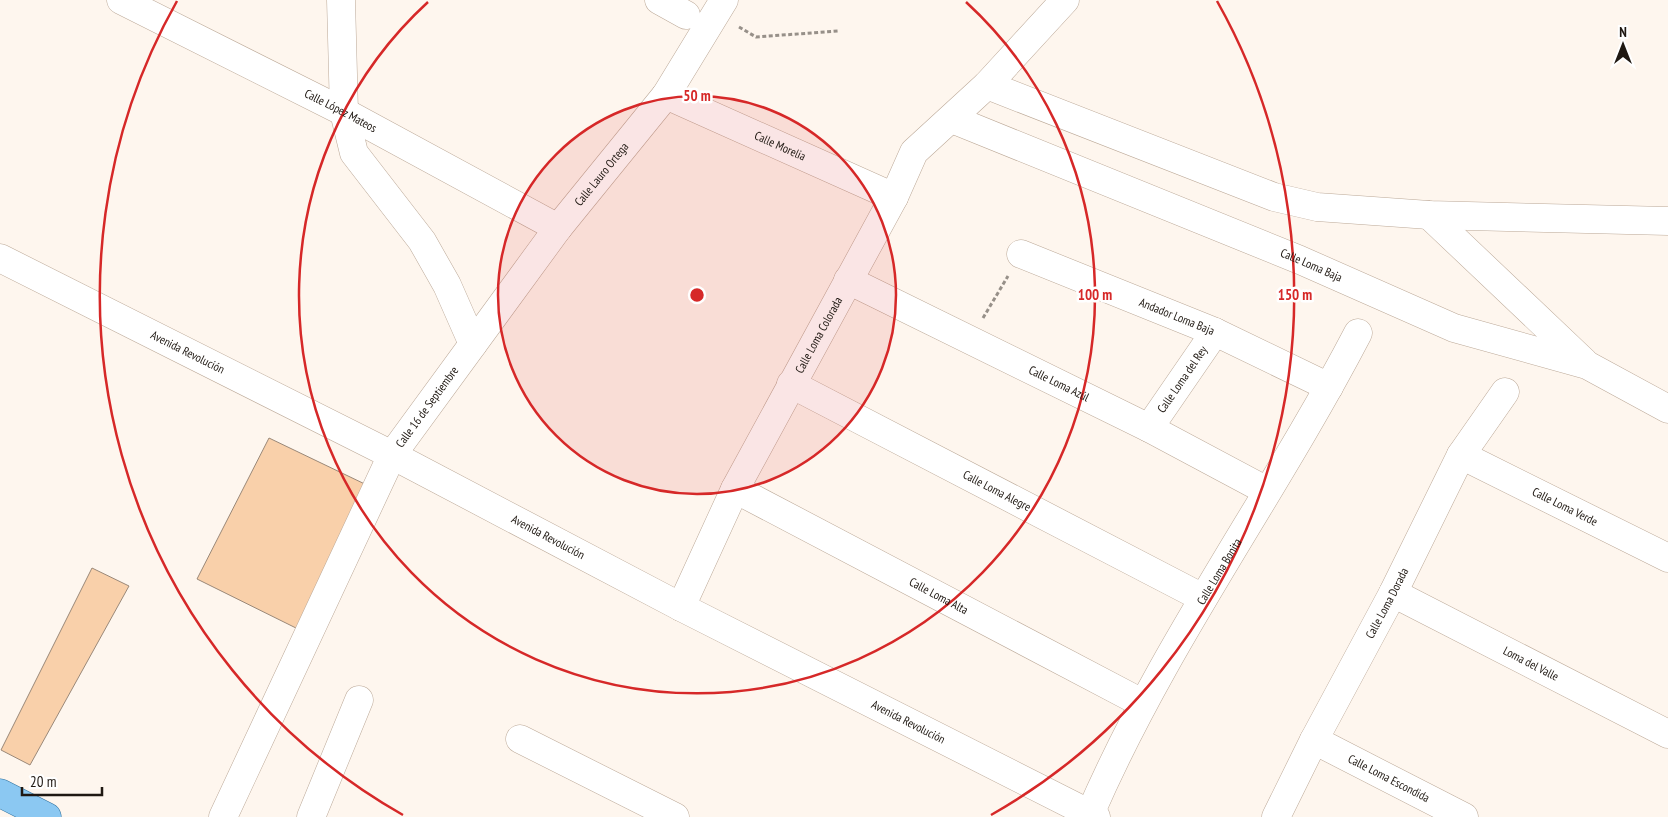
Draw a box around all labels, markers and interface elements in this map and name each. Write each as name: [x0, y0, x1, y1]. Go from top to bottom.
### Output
north arrow: [1598, 20, 1648, 70]
text: N: [1619, 23, 1627, 41]
street label: Calle López Mateos: [302, 85, 380, 135]
text: 50 m: [683, 86, 711, 105]
street label: Calle Morelia: [752, 128, 808, 164]
street label: Calle Lauro Ortega: [571, 139, 632, 209]
street label: Calle Loma Baja: [1278, 245, 1345, 285]
text: 100 m: [1078, 285, 1112, 304]
text: 150 m: [1278, 285, 1312, 304]
centre of rings: [688, 286, 706, 304]
street label: Calle Loma Colorada: [792, 294, 845, 376]
street label: Andador Loma Baja: [1137, 294, 1217, 338]
street label: Avenida Revolución: [148, 327, 227, 377]
street label: Calle Loma del Rey: [1154, 342, 1211, 416]
street label: Calle Loma Azúl: [1026, 362, 1092, 405]
street label: Calle 16 de Septiembre: [392, 363, 461, 450]
street label: Calle Loma Alegre: [961, 467, 1034, 514]
street label: Calle Loma Verde: [1530, 484, 1600, 529]
street label: Avenida Revolución: [509, 511, 587, 562]
street label: Calle Loma Bonita: [1193, 535, 1245, 607]
street label: Calle Loma Dorada: [1362, 565, 1411, 641]
street label: Calle Loma Alta: [907, 574, 971, 617]
street label: Loma del Valle: [1501, 643, 1562, 684]
street label: Avenida Revolución: [869, 697, 948, 746]
street label: Calle Loma Escondida: [1346, 751, 1432, 805]
scale bar: [22, 764, 102, 796]
text: 20 m: [30, 772, 56, 791]

